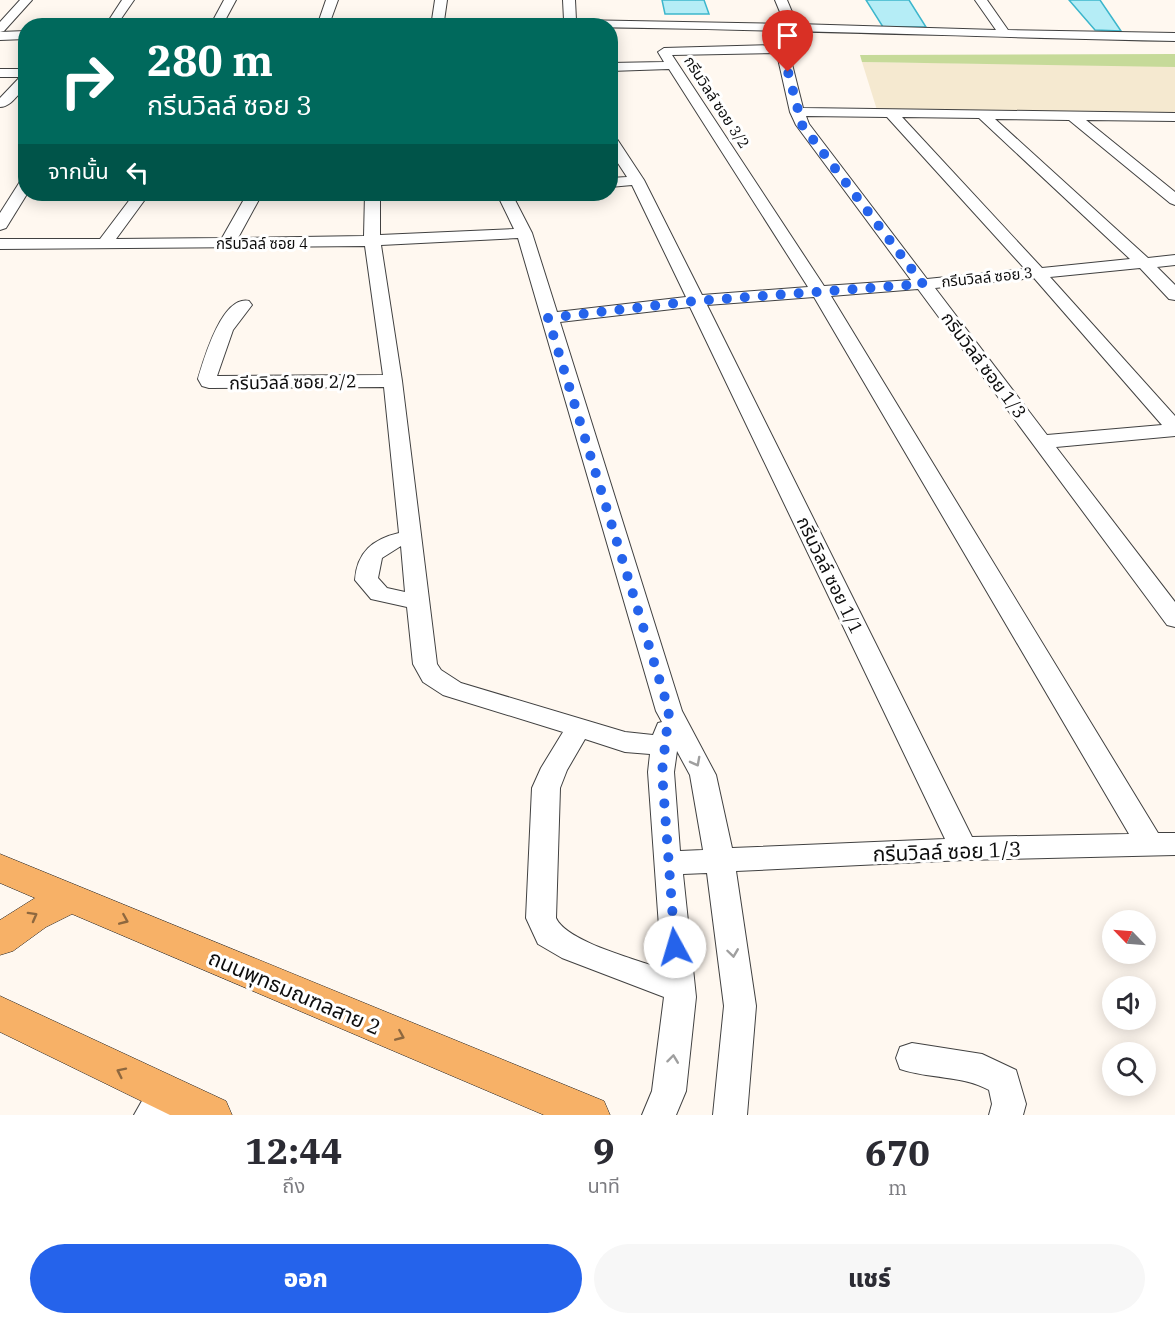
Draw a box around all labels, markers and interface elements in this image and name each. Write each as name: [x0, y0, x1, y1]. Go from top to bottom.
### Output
pin: [762, 10, 813, 72]
icon: arrive: [771, 19, 804, 52]
text: 280 m: [147, 33, 273, 88]
icon: right: [48, 42, 126, 120]
street label: กรีนวิลล์ ซอย 3/2: [680, 52, 754, 152]
text: กรีนวิลล์ ซอย 3: [147, 87, 312, 122]
text: จากนั้น: [48, 156, 109, 185]
icon: left: [121, 156, 154, 189]
street label: กรีนวิลล์ ซอย 4: [216, 234, 308, 253]
street label: กรีนวิลล์ ซอย 3: [940, 263, 1034, 291]
street label: กรีนวิลล์ ซอย 1/3: [936, 307, 1032, 423]
street label: กรีนวิลล์ ซอย 2/2: [229, 369, 357, 395]
street label: กรีนวิลล์ ซอย 1/1: [792, 513, 868, 637]
one-way arrow: [689, 756, 700, 767]
street label: กรีนวิลล์ ซอย 1/3: [872, 834, 1022, 868]
north arrow: [1102, 910, 1156, 964]
map controls: [1102, 910, 1156, 1096]
one-way arrow: [27, 912, 37, 923]
one-way arrow: [117, 913, 128, 925]
position arrow: [643, 915, 707, 979]
street label: ถนนพุทธมณฑลสาย 2: [204, 943, 386, 1041]
one-way arrow: [726, 949, 739, 958]
button: sound: [1102, 976, 1156, 1030]
one-way arrow: [394, 1029, 405, 1041]
button: search: [1102, 1042, 1156, 1096]
one-way arrow: [666, 1054, 678, 1063]
one-way arrow: [116, 1068, 127, 1080]
text: 12:44: [245, 1127, 342, 1174]
text: 9: [593, 1127, 615, 1174]
text: 670: [865, 1129, 930, 1176]
text: ถึง: [282, 1172, 305, 1199]
text: นาที: [587, 1172, 620, 1199]
text: m: [888, 1174, 907, 1201]
button: ออก: [30, 1244, 582, 1313]
button: แชร์: [594, 1244, 1145, 1313]

